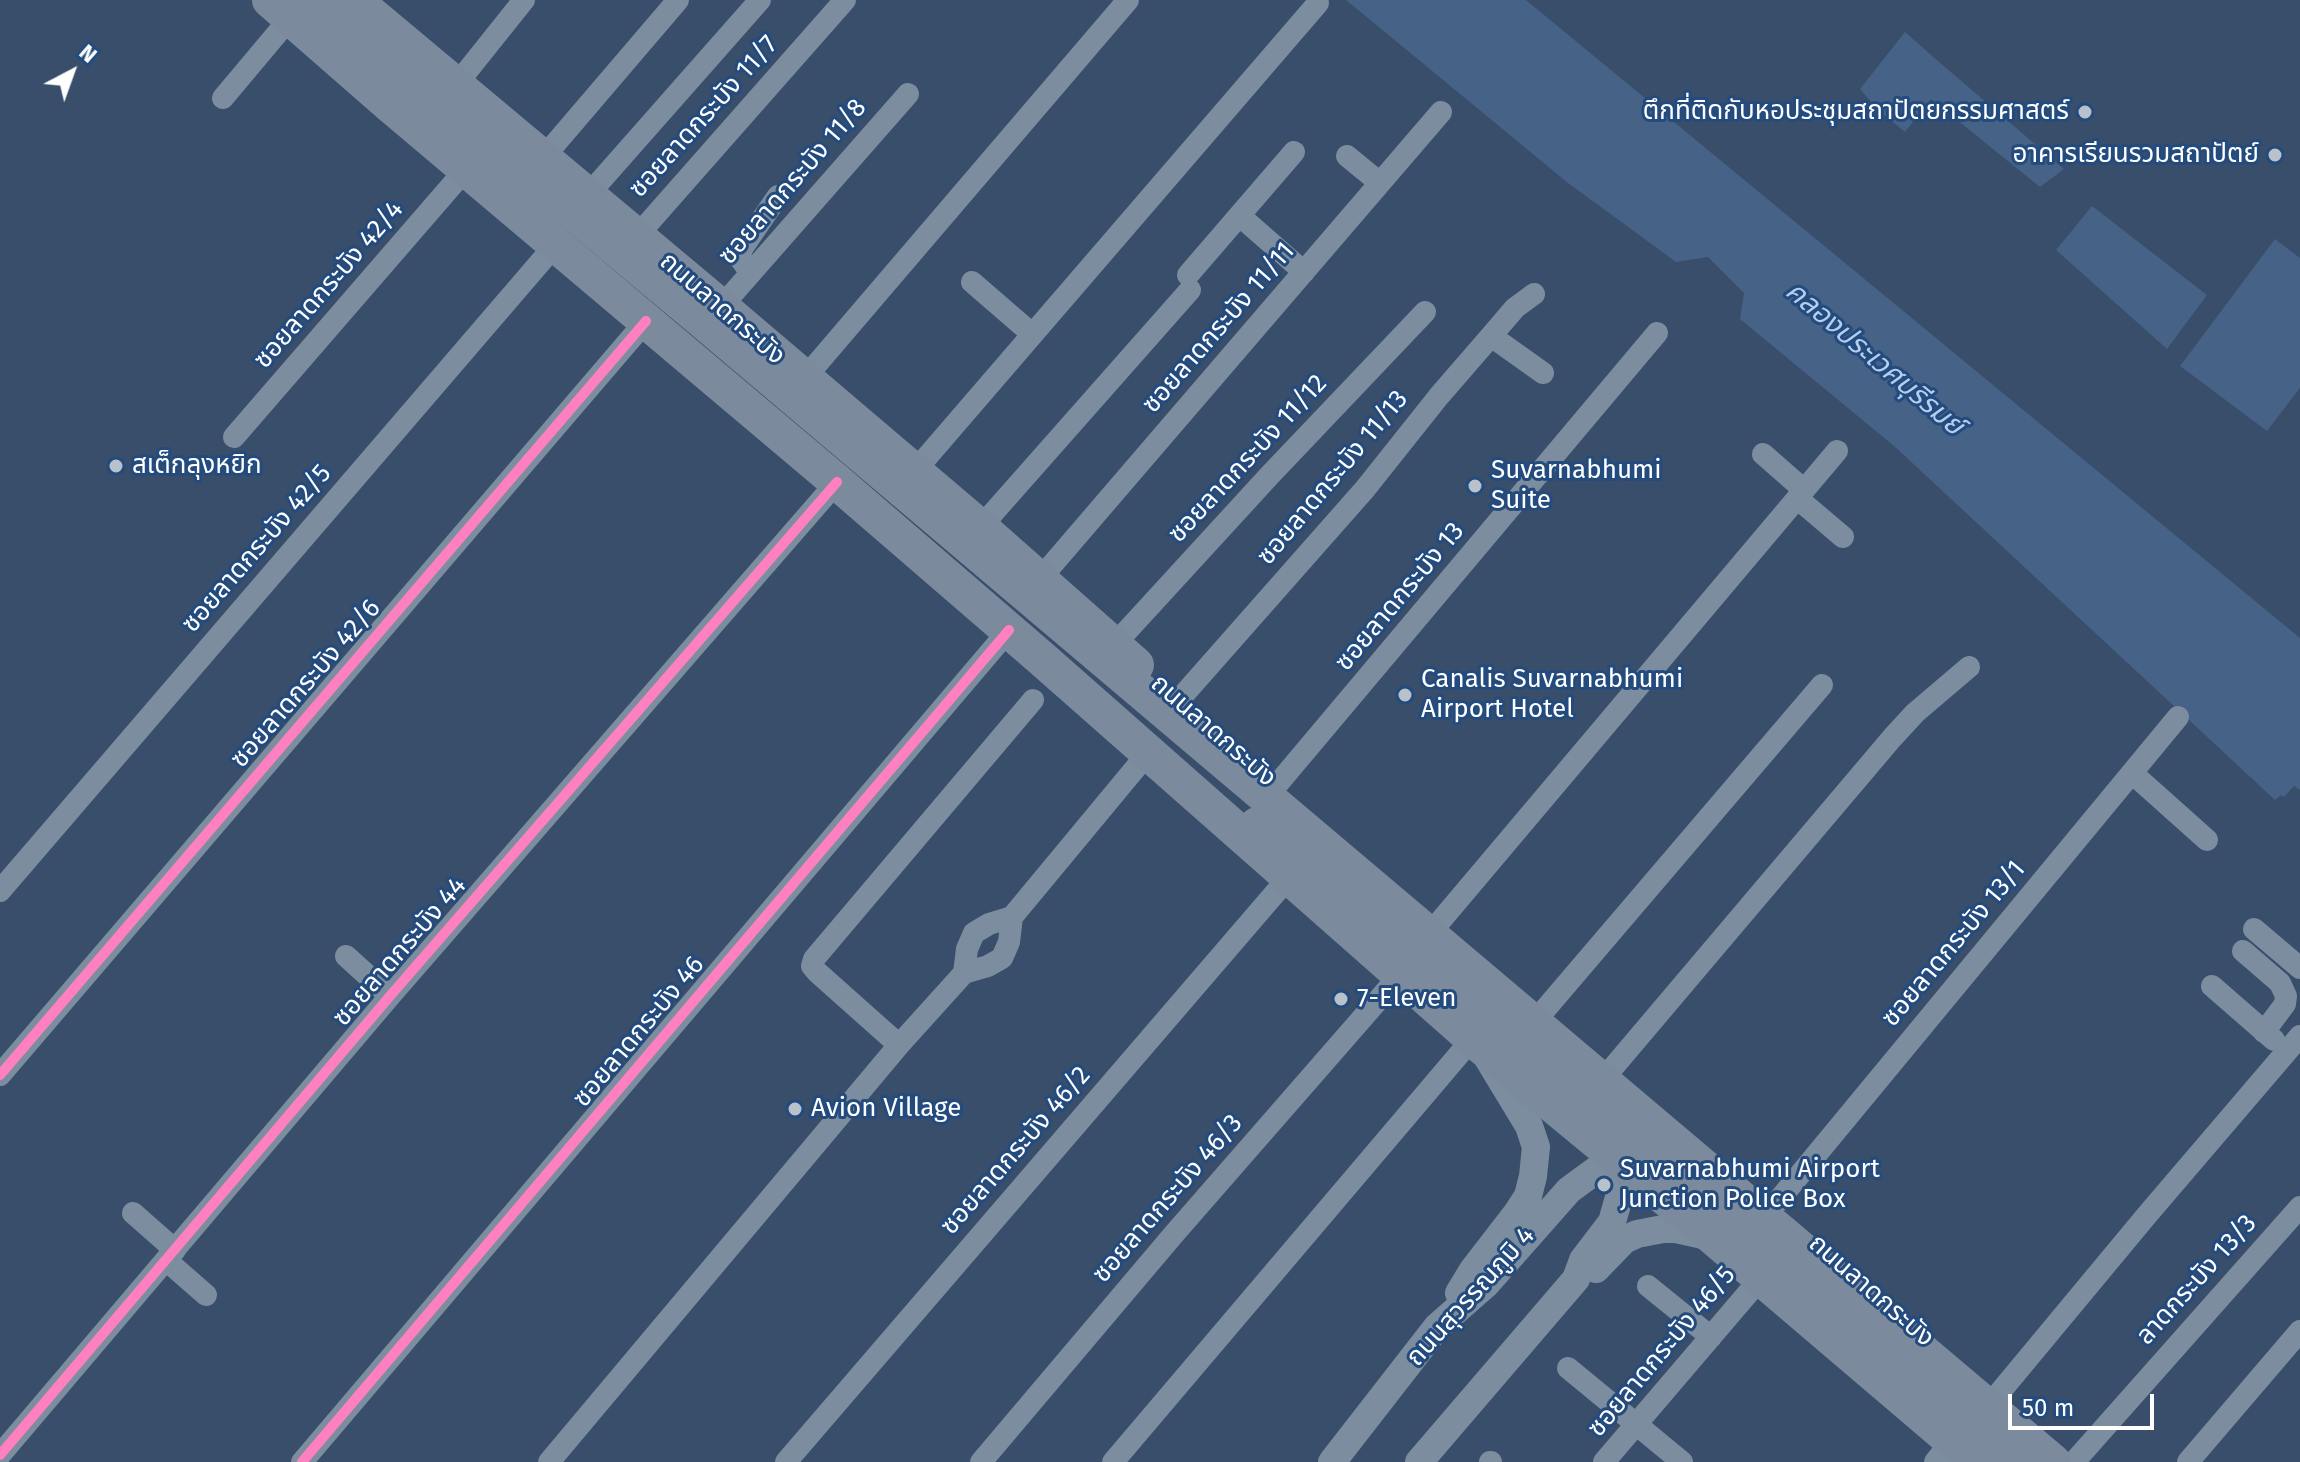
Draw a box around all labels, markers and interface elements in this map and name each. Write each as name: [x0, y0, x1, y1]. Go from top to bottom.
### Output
street label: ซอยลาดกระบัง 11/7: [623, 30, 785, 204]
north arrow: [32, 32, 112, 112]
text: N: [74, 39, 102, 68]
street label: ซอยลาดกระบัง 11/8: [713, 93, 873, 271]
place label: ตึกที่ติดกับหอประชุมสถาปัตยกรรมศาสตร์: [1643, 96, 2069, 128]
marker: ตึกที่ติดกับหอประชุมสถาปัตยกรรมศาสตร์: [2076, 103, 2094, 121]
place label: อาคารเรียนรวมสถาปัตย์: [2013, 139, 2259, 171]
marker: อาคารเรียนรวมสถาปัตย์: [2266, 146, 2284, 164]
street label: ซอยลาดกระบัง 42/4: [248, 195, 410, 375]
street label: ซอยลาดกระบัง 11/11: [1136, 236, 1302, 420]
street label: ถนนลาดกระบัง: [653, 246, 791, 372]
water label: คลองประเวศบุรีรมย์: [1778, 275, 1970, 443]
street label: ซอยลาดกระบัง 11/12: [1162, 369, 1334, 549]
street label: ซอยลาดกระบัง 11/13: [1251, 384, 1415, 572]
place label: สเต็กลุงหยิก: [132, 450, 262, 482]
place label: Suvarnabhumi Suite: [1491, 455, 1662, 516]
marker: สเต็กลุงหยิก: [107, 457, 125, 475]
street label: ซอยลาดกระบัง 42/5: [176, 459, 338, 639]
marker: Suvarnabhumi Suite: [1466, 477, 1484, 495]
street label: ซอยลาดกระบัง 13: [1329, 516, 1471, 678]
street label: ซอยลาดกระบัง 42/6: [224, 594, 388, 774]
place label: Canalis Suvarnabhumi Airport Hotel: [1421, 664, 1683, 726]
street label: ถนนลาดกระบัง: [1144, 668, 1282, 794]
marker: Canalis Suvarnabhumi Airport Hotel: [1396, 686, 1414, 704]
street label: ซอยลาดกระบัง 13/1: [1876, 855, 2032, 1033]
street label: ซอยลาดกระบัง 44: [327, 871, 473, 1033]
street label: ซอยลาดกระบัง 46: [567, 950, 711, 1114]
place label: 7-Eleven: [1357, 983, 1456, 1015]
marker: 7-Eleven: [1332, 990, 1350, 1008]
street label: ซอยลาดกระบัง 46/2: [935, 1061, 1097, 1241]
place label: Avion Village: [811, 1093, 961, 1125]
marker: Avion Village: [786, 1100, 804, 1118]
street label: ซอยลาดกระบัง 46/3: [1086, 1108, 1250, 1290]
place label: Suvarnabhumi Airport Junction Police Box: [1620, 1154, 1880, 1216]
marker: Suvarnabhumi Airport Junction Police Box: [1595, 1176, 1613, 1194]
street label: ลาดกระบัง 13/3: [2130, 1208, 2264, 1352]
street label: ถนนสุวรรณภูมิ 4: [1400, 1221, 1542, 1373]
street label: ถนนลาดกระบัง: [1802, 1228, 1940, 1354]
street label: ซอยลาดกระบัง 46/5: [1582, 1260, 1742, 1444]
scale bar: [2012, 1378, 2158, 1428]
text: 50 m: [2022, 1394, 2074, 1422]

